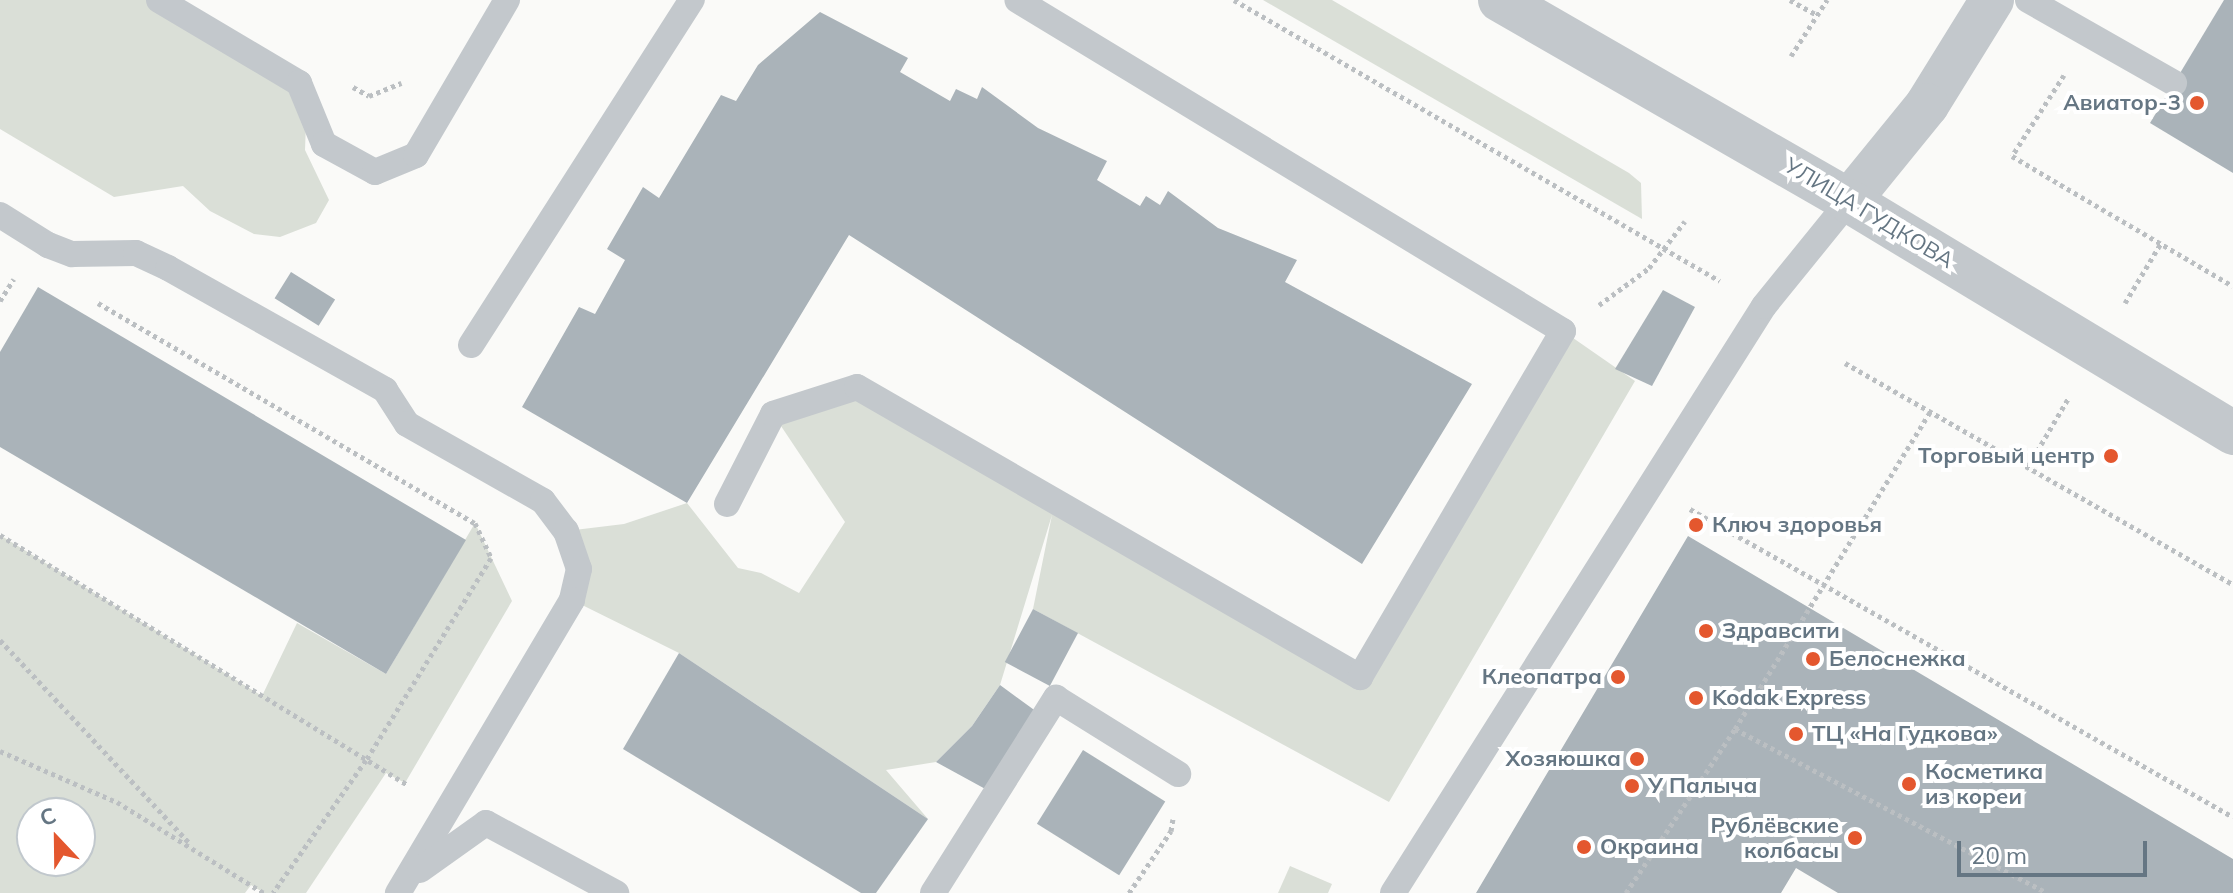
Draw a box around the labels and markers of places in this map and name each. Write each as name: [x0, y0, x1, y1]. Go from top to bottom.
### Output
place label: Авиатор-3: [2063, 90, 2181, 116]
marker: Авиатор-3: [2188, 94, 2206, 112]
place label: Торговый центр: [1918, 443, 2095, 469]
marker: Торговый центр: [2102, 447, 2120, 465]
place label: Ключ здоровья: [1712, 512, 1882, 538]
marker: Ключ здоровья: [1687, 516, 1705, 534]
place label: Здравсити: [1722, 618, 1840, 644]
marker: Здравсити: [1697, 622, 1715, 640]
place label: Белоснежка: [1829, 646, 1966, 672]
marker: Белоснежка: [1804, 650, 1822, 668]
place label: Клеопатра: [1482, 664, 1602, 690]
marker: Клеопатра: [1609, 668, 1627, 686]
place label: Kodak Express: [1712, 685, 1866, 711]
marker: Kodak Express: [1687, 689, 1705, 707]
place label: ТЦ «На Гудкова»: [1812, 721, 1998, 747]
marker: ТЦ «На Гудкова»: [1787, 725, 1805, 743]
place label: Хозяюшка: [1505, 746, 1621, 772]
marker: Хозяюшка: [1628, 750, 1646, 768]
place label: Косметика из кореи: [1925, 758, 2043, 810]
place label: У Палыча: [1648, 773, 1757, 799]
marker: Косметика из кореи: [1900, 775, 1918, 793]
marker: У Палыча: [1623, 777, 1641, 795]
place label: Рублёвские колбасы: [1711, 812, 1839, 864]
marker: Рублёвские колбасы: [1846, 829, 1864, 847]
place label: Окраина: [1600, 834, 1699, 860]
marker: Окраина: [1575, 838, 1593, 856]

